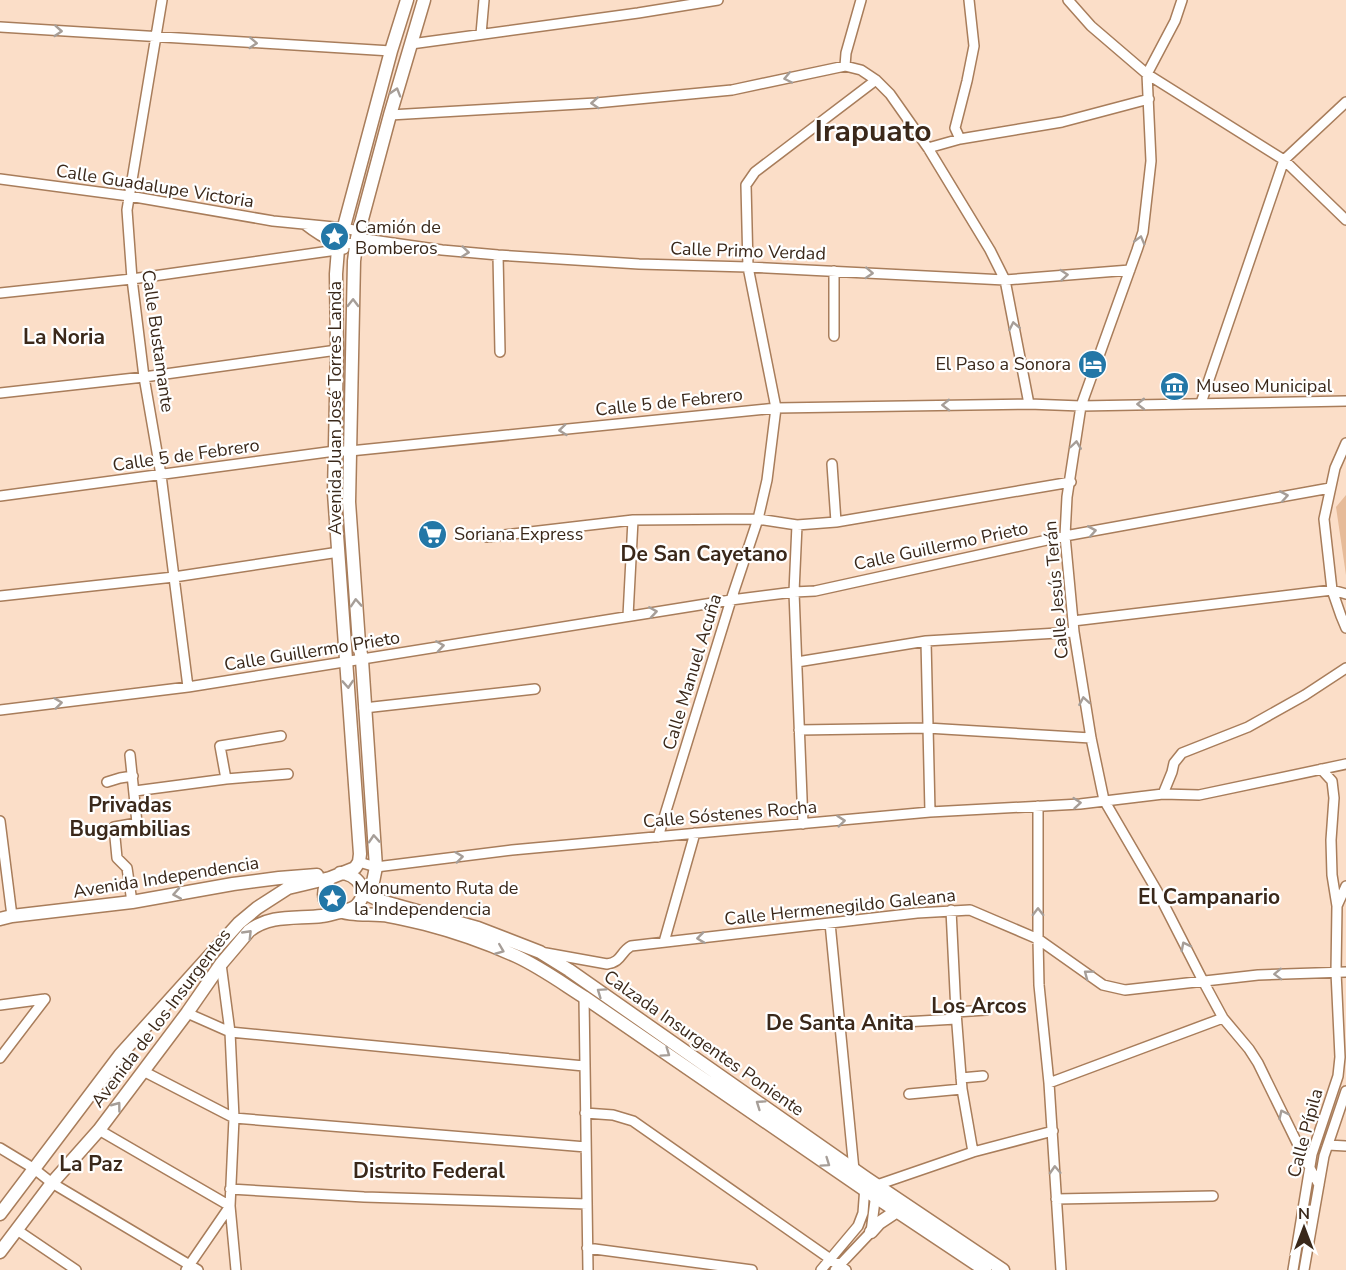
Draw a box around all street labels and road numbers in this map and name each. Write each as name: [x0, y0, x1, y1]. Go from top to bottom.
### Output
street label: Calle Guadalupe Victoria: [54, 158, 256, 214]
street label: Calle Primo Verdad: [670, 236, 826, 266]
street label: Calle Bustamante: [136, 268, 180, 414]
street label: Avenida Juan José Torres Landa: [323, 281, 347, 535]
street label: Calle 5 de Febrero: [594, 382, 744, 422]
street label: Calle 5 de Febrero: [111, 433, 261, 477]
street label: Calle Guillermo Prieto: [852, 516, 1030, 576]
street label: Calle Jesús Terán: [1038, 520, 1074, 660]
street label: Calle Manuel Acuña: [657, 591, 727, 753]
street label: Calle Guillermo Prieto: [222, 625, 402, 677]
street label: Calle Sóstenes Rocha: [642, 794, 818, 834]
street label: Avenida Independencia: [71, 850, 261, 904]
street label: Calle Hermenegildo Galeana: [723, 883, 957, 931]
street label: Avenida de los Insurgentes: [86, 924, 236, 1112]
street label: Calzada Insurgentes Poniente: [599, 964, 809, 1122]
street label: Calle Pípila: [1282, 1086, 1328, 1180]

